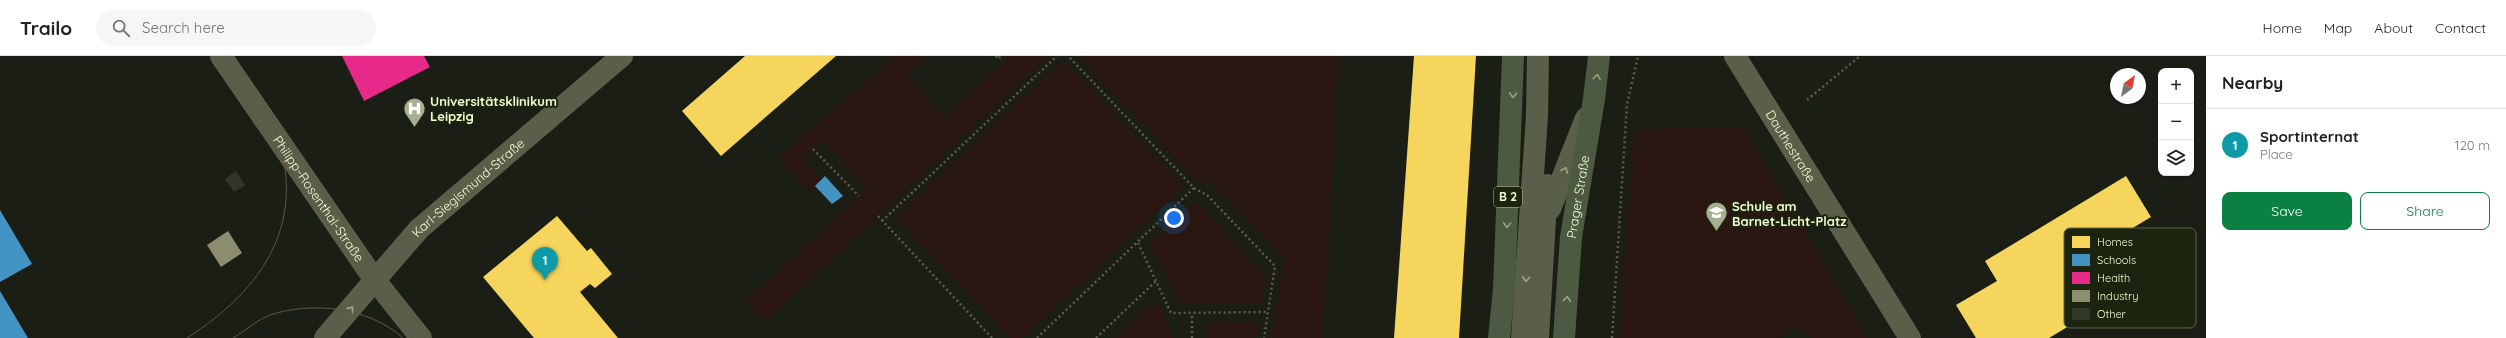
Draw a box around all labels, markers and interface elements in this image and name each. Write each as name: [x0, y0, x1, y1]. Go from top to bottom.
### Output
search box: [96, 10, 376, 46]
text: Trailo: [20, 16, 72, 40]
icon: search: [110, 17, 132, 39]
text: Search here: [142, 18, 225, 37]
text: Home: [2263, 19, 2302, 37]
text: Map: [2324, 19, 2352, 37]
text: About: [2374, 19, 2413, 37]
text: Contact: [2435, 19, 2486, 37]
north arrow: [2110, 68, 2146, 104]
map controls: [2158, 68, 2194, 176]
button: +: [2158, 68, 2194, 104]
text: Nearby: [2222, 72, 2283, 93]
one-way arrow: [1592, 74, 1601, 80]
one-way arrow: [1509, 92, 1517, 98]
place label: Universitätsklinikum Leipzig: [430, 93, 557, 124]
hospital icon: Universitätsklinikum Leipzig: [401, 95, 427, 128]
button: −: [2158, 104, 2194, 140]
street label: Dauthestraße: [1762, 107, 1819, 185]
text: Sportinternat: [2260, 127, 2359, 146]
street label: Philipp-Rosenthal-Straße: [270, 132, 368, 265]
street label: Karl-Siegismund-Straße: [408, 135, 528, 240]
text: 1: [2232, 137, 2238, 153]
text: 120 m: [2455, 137, 2490, 153]
button: layers: [2158, 140, 2194, 176]
text: Place: [2260, 146, 2293, 162]
street label: Prager Straße: [1563, 154, 1592, 240]
one-way arrow: [1561, 167, 1569, 174]
road number: B 2: [1494, 187, 1522, 207]
button: Save: [2222, 192, 2352, 230]
button: Share: [2360, 192, 2490, 230]
place label: Schule am Barnet-Licht-Platz: [1732, 198, 1847, 229]
school or university icon: Schule am Barnet-Licht-Platz: [1703, 200, 1729, 233]
your location: [1164, 208, 1184, 228]
one-way arrow: [1502, 222, 1511, 228]
legend: [2064, 228, 2196, 328]
text: Homes: [2097, 235, 2133, 249]
pin: 1: [532, 247, 558, 280]
text: Schools: [2097, 253, 2136, 267]
text: Health: [2097, 271, 2130, 285]
one-way arrow: [1522, 276, 1530, 282]
text: Industry: [2097, 289, 2139, 303]
one-way arrow: [1562, 296, 1571, 302]
one-way arrow: [346, 306, 353, 314]
text: Other: [2097, 307, 2127, 321]

